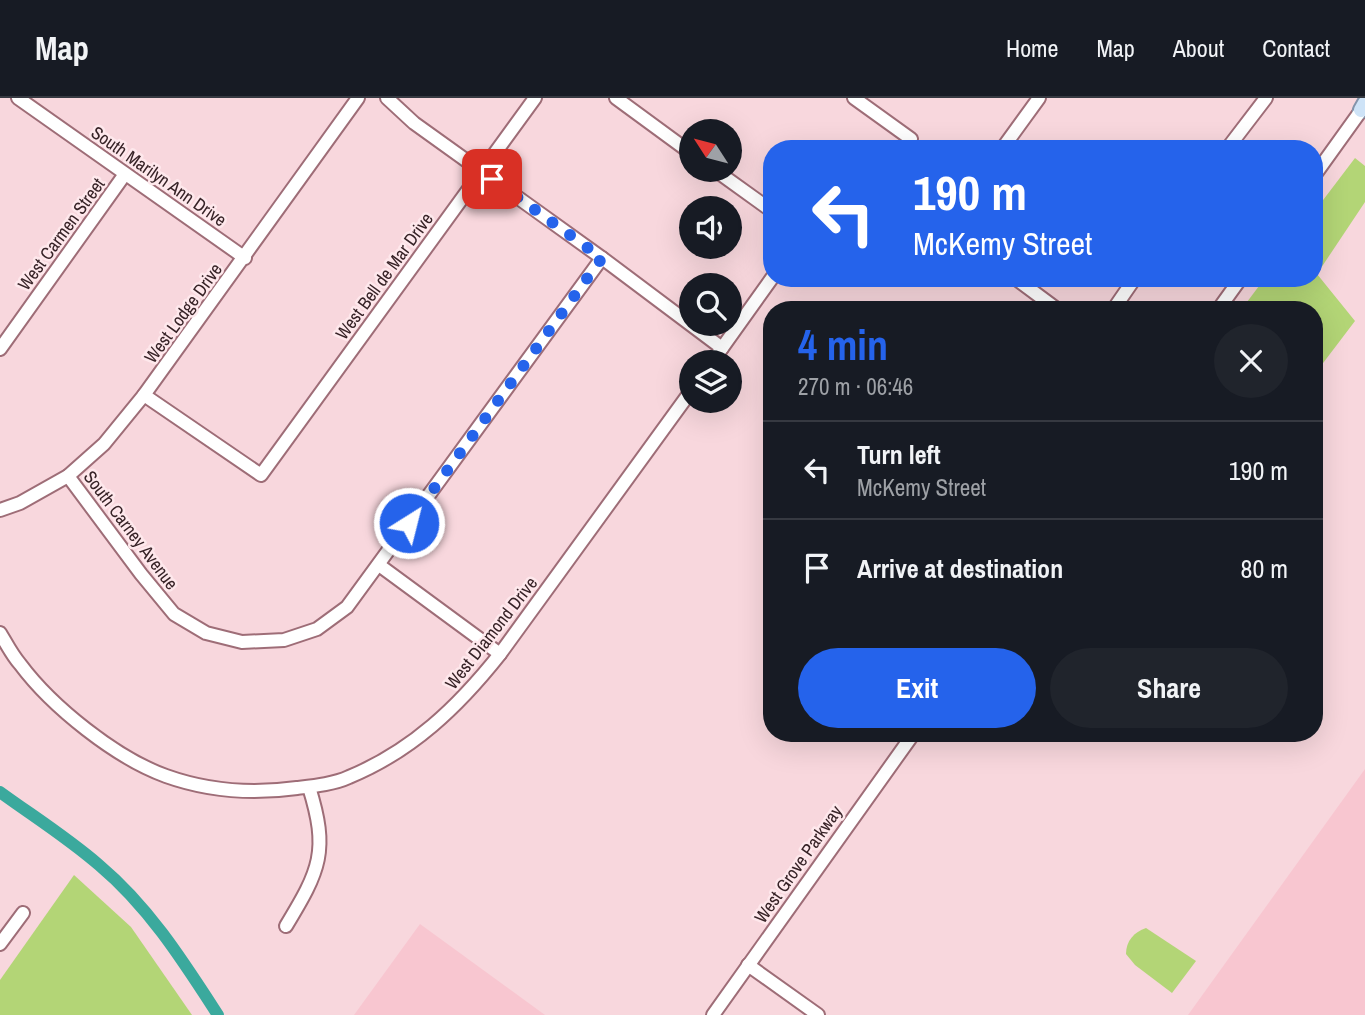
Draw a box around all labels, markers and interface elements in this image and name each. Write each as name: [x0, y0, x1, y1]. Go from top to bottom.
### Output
text: Map: [35, 26, 89, 70]
text: Home: [1006, 32, 1058, 64]
text: Map: [1096, 32, 1135, 64]
text: About: [1173, 32, 1224, 64]
text: Contact: [1262, 32, 1330, 64]
north arrow: [679, 119, 742, 182]
map controls: [679, 119, 742, 413]
street label: South Marilyn Ann Drive: [86, 120, 232, 232]
pin: [462, 149, 522, 209]
text: 190 m: [913, 159, 1027, 225]
icon: arrive: [473, 160, 511, 198]
icon: left: [798, 168, 889, 259]
street label: West Carmen Street: [12, 173, 110, 295]
button: sound: [679, 196, 742, 259]
street label: West Bell de Mar Drive: [329, 207, 439, 345]
text: McKemy Street: [913, 222, 1092, 265]
street label: West Lodge Drive: [138, 258, 228, 368]
button: search: [679, 273, 742, 336]
text: 4 min: [798, 317, 888, 373]
button: close: [1214, 324, 1288, 398]
button: layers: [679, 350, 742, 413]
text: 270 m · 06:46: [798, 371, 913, 402]
text: Turn left: [857, 437, 941, 472]
icon: left: [798, 451, 836, 489]
text: 190 m: [1229, 453, 1288, 488]
street label: South Carney Avenue: [78, 465, 184, 595]
text: McKemy Street: [857, 472, 986, 503]
position arrow: [372, 486, 446, 560]
icon: arrive: [798, 549, 836, 587]
text: Arrive at destination: [857, 551, 1063, 586]
text: 80 m: [1241, 551, 1288, 586]
street label: West Diamond Drive: [439, 571, 543, 695]
button: Exit: [798, 648, 1036, 728]
button: Share: [1050, 648, 1288, 728]
street label: West Grove Parkway: [748, 800, 848, 928]

